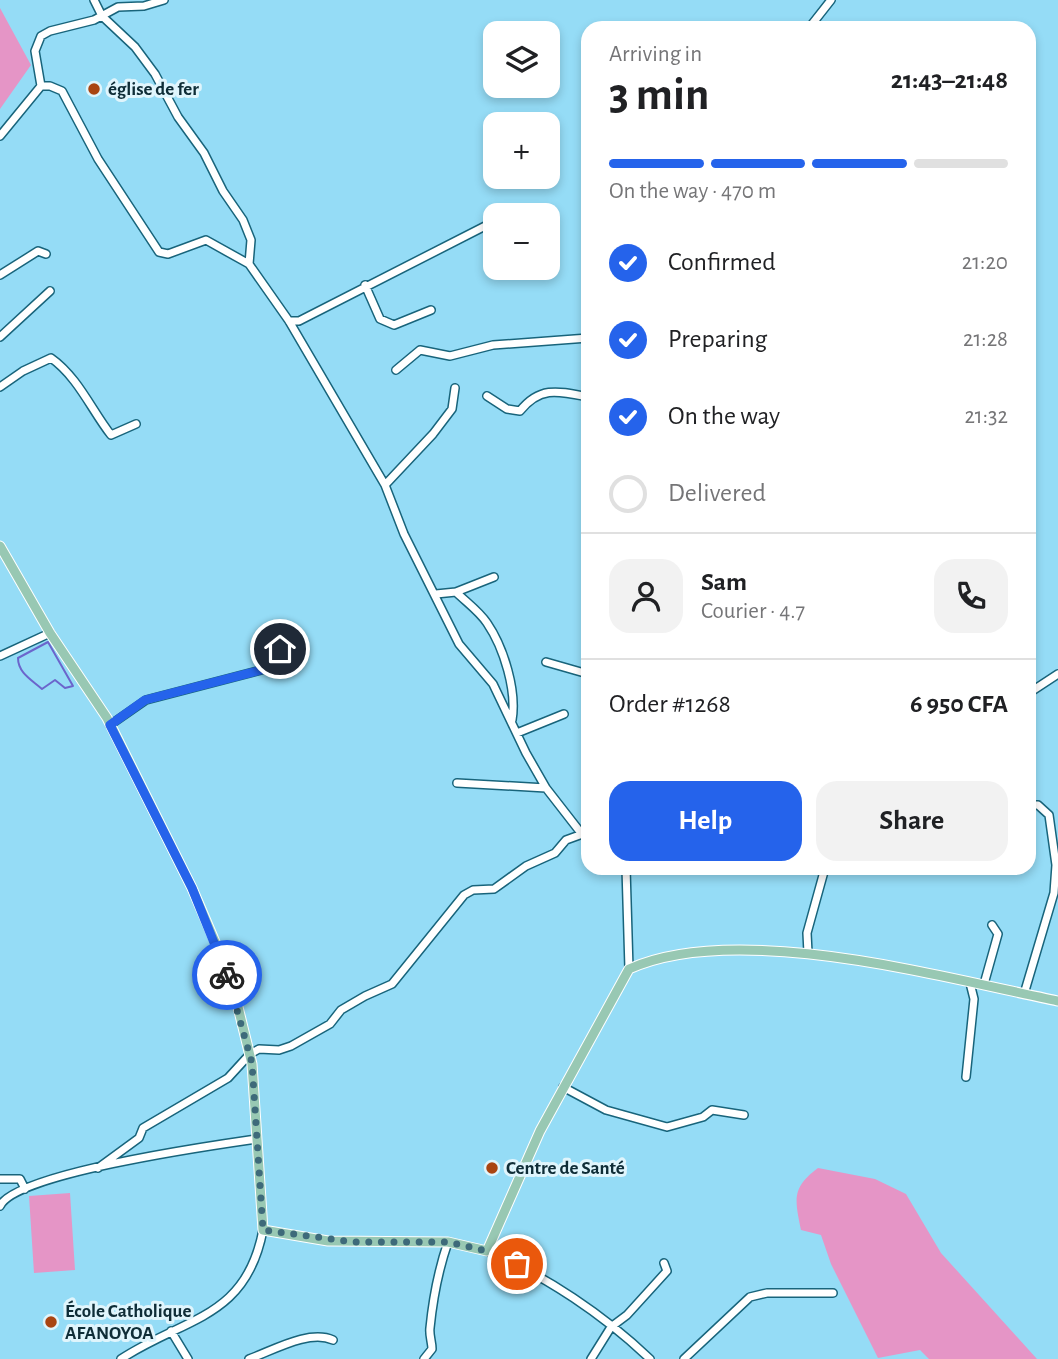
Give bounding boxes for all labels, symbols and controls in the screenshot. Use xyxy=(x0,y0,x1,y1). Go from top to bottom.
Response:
map controls xyxy=(483,21,560,280)
button: layers xyxy=(483,21,560,98)
text: Arriving in xyxy=(609,43,702,66)
text: 21:43–21:48 xyxy=(891,67,1008,93)
text: 3 min xyxy=(609,72,709,118)
place label: église de fer xyxy=(108,80,199,99)
marker: église de fer xyxy=(86,81,102,97)
button: + xyxy=(483,112,560,189)
text: On the way · 470 m xyxy=(609,180,776,203)
button: − xyxy=(483,203,560,280)
icon: check xyxy=(609,244,647,282)
text: Confirmed xyxy=(668,249,776,275)
text: 21:20 xyxy=(962,251,1008,274)
icon: check xyxy=(609,321,647,359)
text: Preparing xyxy=(668,326,767,352)
text: 21:28 xyxy=(963,328,1008,351)
icon: check xyxy=(609,398,647,436)
text: On the way xyxy=(668,403,780,429)
text: 21:32 xyxy=(964,405,1008,428)
text: Delivered xyxy=(668,480,766,506)
button: person xyxy=(609,559,683,633)
button: phone xyxy=(934,559,1008,633)
text: Sam xyxy=(701,569,747,595)
text: Courier · 4.7 xyxy=(701,600,805,623)
pin xyxy=(250,619,310,679)
icon: home xyxy=(261,630,299,668)
text: Order #1268 xyxy=(609,691,731,717)
text: 6 950 CFA xyxy=(910,691,1008,717)
button: Help xyxy=(609,781,802,861)
button: Share xyxy=(816,781,1008,861)
courier xyxy=(192,940,262,1010)
icon: bike xyxy=(208,956,246,994)
place label: Centre de Santé xyxy=(506,1159,625,1178)
marker: Centre de Santé xyxy=(484,1160,500,1176)
pin xyxy=(487,1234,547,1294)
icon: bag xyxy=(498,1245,536,1283)
place label: École Catholique AFANOYOA xyxy=(65,1300,191,1343)
marker: École Catholique AFANOYOA xyxy=(43,1314,59,1330)

